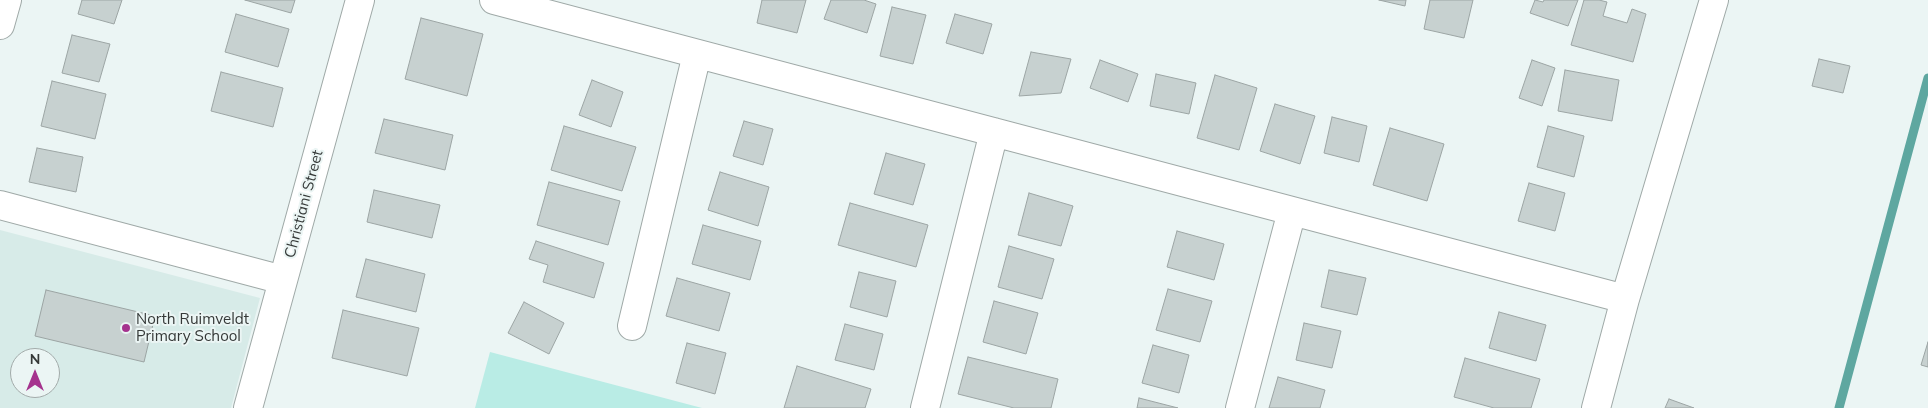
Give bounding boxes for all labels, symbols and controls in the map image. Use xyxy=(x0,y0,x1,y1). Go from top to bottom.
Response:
street label: Christiani Street xyxy=(281,148,327,260)
place label: North Ruimveldt Primary School xyxy=(136,310,249,345)
marker: North Ruimveldt Primary School xyxy=(120,322,132,334)
north arrow xyxy=(10,348,60,398)
text: N xyxy=(30,350,40,368)

